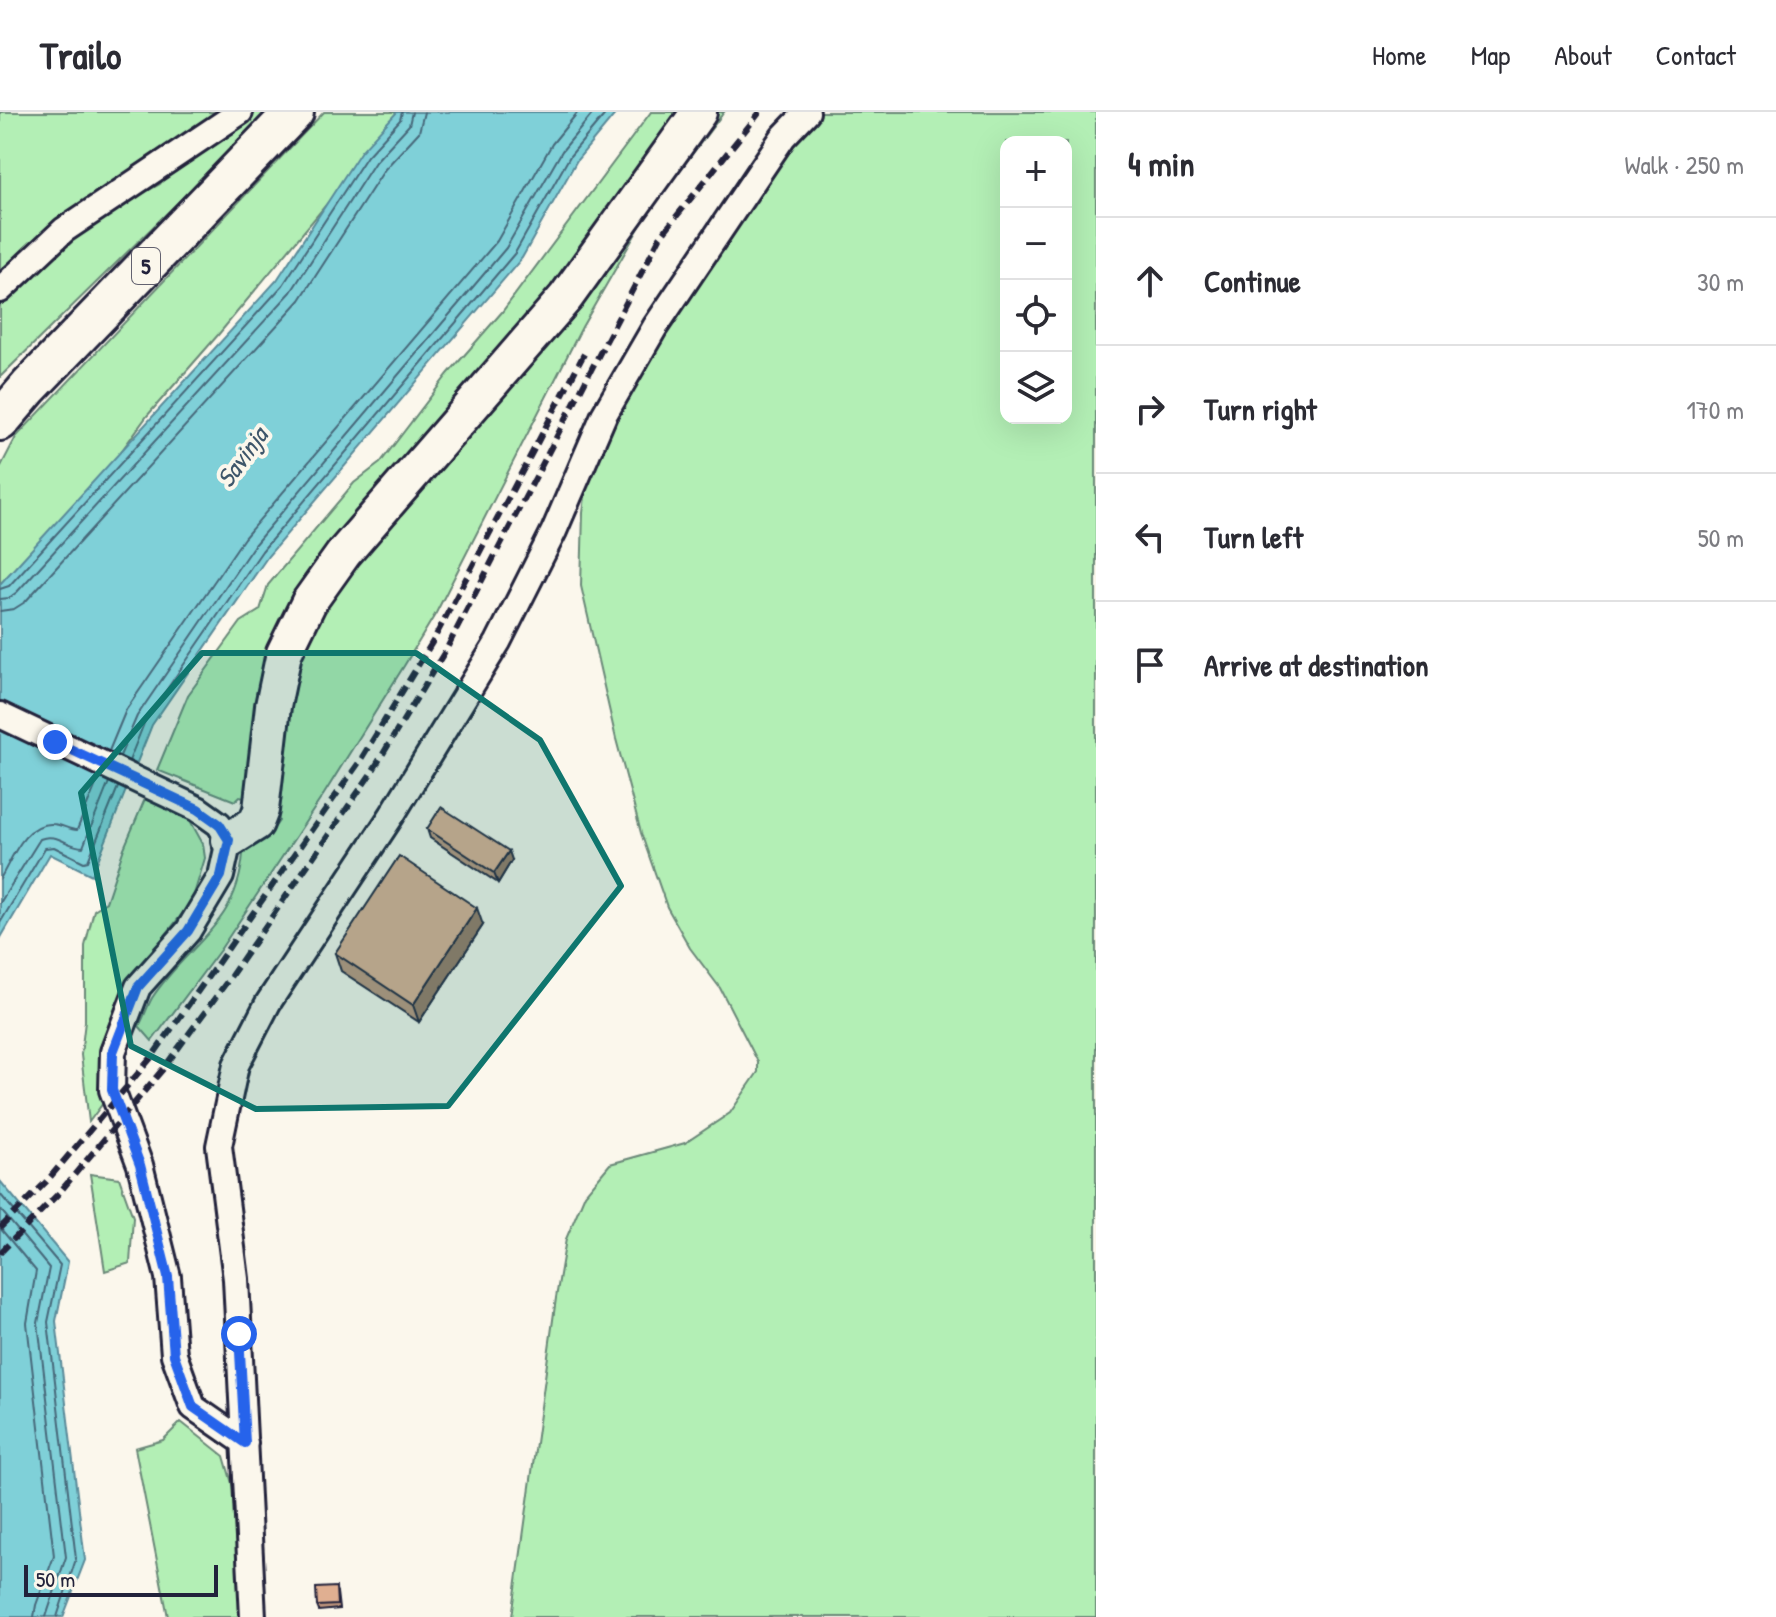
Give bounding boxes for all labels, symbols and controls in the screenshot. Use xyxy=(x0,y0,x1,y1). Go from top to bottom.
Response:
text: Trailo xyxy=(40,29,121,81)
text: Home xyxy=(1372,36,1427,74)
text: Map xyxy=(1471,36,1510,74)
text: About xyxy=(1554,36,1612,74)
text: Contact xyxy=(1656,36,1736,74)
map controls xyxy=(1000,136,1072,424)
button: + xyxy=(1000,136,1072,208)
text: 4 min xyxy=(1128,141,1195,187)
text: Walk · 250 m xyxy=(1624,147,1744,182)
button: − xyxy=(1000,208,1072,280)
road number: 5 xyxy=(132,248,160,284)
icon: ahead xyxy=(1128,259,1172,303)
text: Continue xyxy=(1204,261,1301,301)
text: 30 m xyxy=(1697,264,1744,299)
button: locate xyxy=(1000,280,1072,352)
button: layers xyxy=(1000,352,1072,424)
icon: right xyxy=(1128,387,1172,431)
text: Turn right xyxy=(1204,389,1317,429)
text: 170 m xyxy=(1686,392,1744,427)
water label: Savinja xyxy=(208,417,277,494)
icon: left xyxy=(1128,515,1172,559)
text: Turn left xyxy=(1204,517,1303,557)
text: 50 m xyxy=(1698,520,1744,555)
icon: arrive xyxy=(1128,643,1172,687)
text: Arrive at destination xyxy=(1204,645,1429,685)
route end xyxy=(37,724,73,760)
route start xyxy=(221,1316,257,1352)
scale bar xyxy=(24,1561,218,1597)
text: 50 m xyxy=(36,1564,75,1594)

